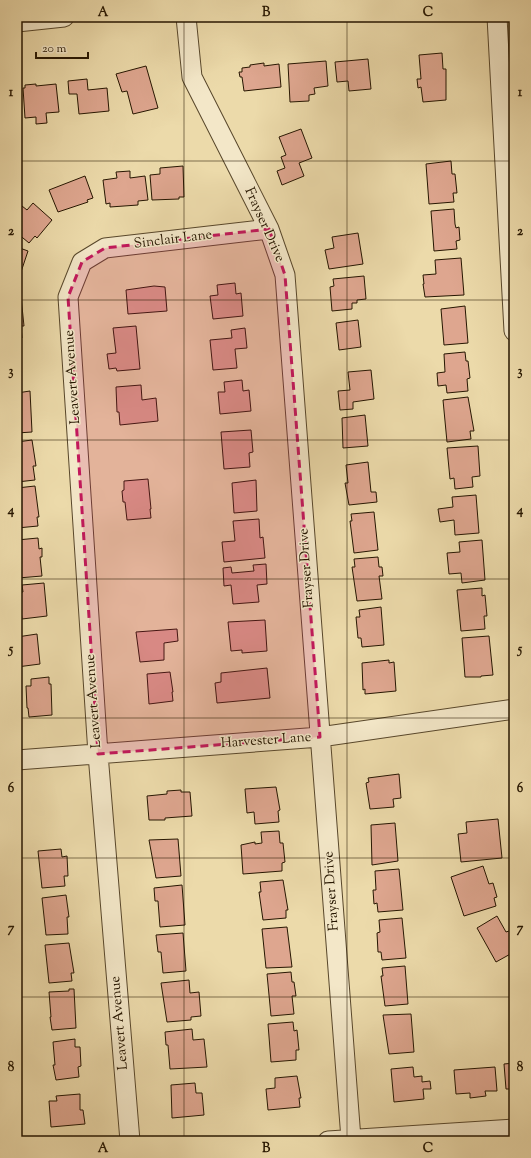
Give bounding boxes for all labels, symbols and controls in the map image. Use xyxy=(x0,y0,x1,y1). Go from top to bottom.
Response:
text: A xyxy=(98,4,109,22)
text: B xyxy=(262,4,271,22)
text: C xyxy=(423,4,433,22)
scale bar xyxy=(36,34,88,60)
text: 20 m xyxy=(42,40,67,58)
text: 1 xyxy=(9,84,14,102)
text: 1 xyxy=(518,84,523,102)
street label: Frayser Drive xyxy=(239,184,289,266)
text: 2 xyxy=(8,223,15,241)
text: 2 xyxy=(517,223,524,241)
street label: Sinclair Lane xyxy=(133,225,213,255)
street label: Leavert Avenue xyxy=(60,329,86,425)
text: 3 xyxy=(8,363,14,381)
text: 3 xyxy=(517,363,523,381)
text: 4 xyxy=(7,502,15,520)
text: 4 xyxy=(516,502,524,520)
street label: Frayser Drive xyxy=(294,527,320,609)
text: 5 xyxy=(8,641,14,659)
text: 5 xyxy=(517,641,523,659)
street label: Leavert Avenue xyxy=(81,653,107,749)
street label: Harvester Lane xyxy=(220,728,312,754)
text: 6 xyxy=(8,780,15,798)
text: 6 xyxy=(517,780,524,798)
street label: Frayser Drive xyxy=(319,850,345,932)
text: 7 xyxy=(8,920,15,938)
text: 7 xyxy=(517,920,524,938)
street label: Leavert Avenue xyxy=(106,975,134,1071)
text: 8 xyxy=(8,1059,15,1077)
text: 8 xyxy=(517,1059,524,1077)
text: A xyxy=(98,1140,109,1158)
text: B xyxy=(262,1140,271,1158)
text: C xyxy=(423,1140,433,1158)

